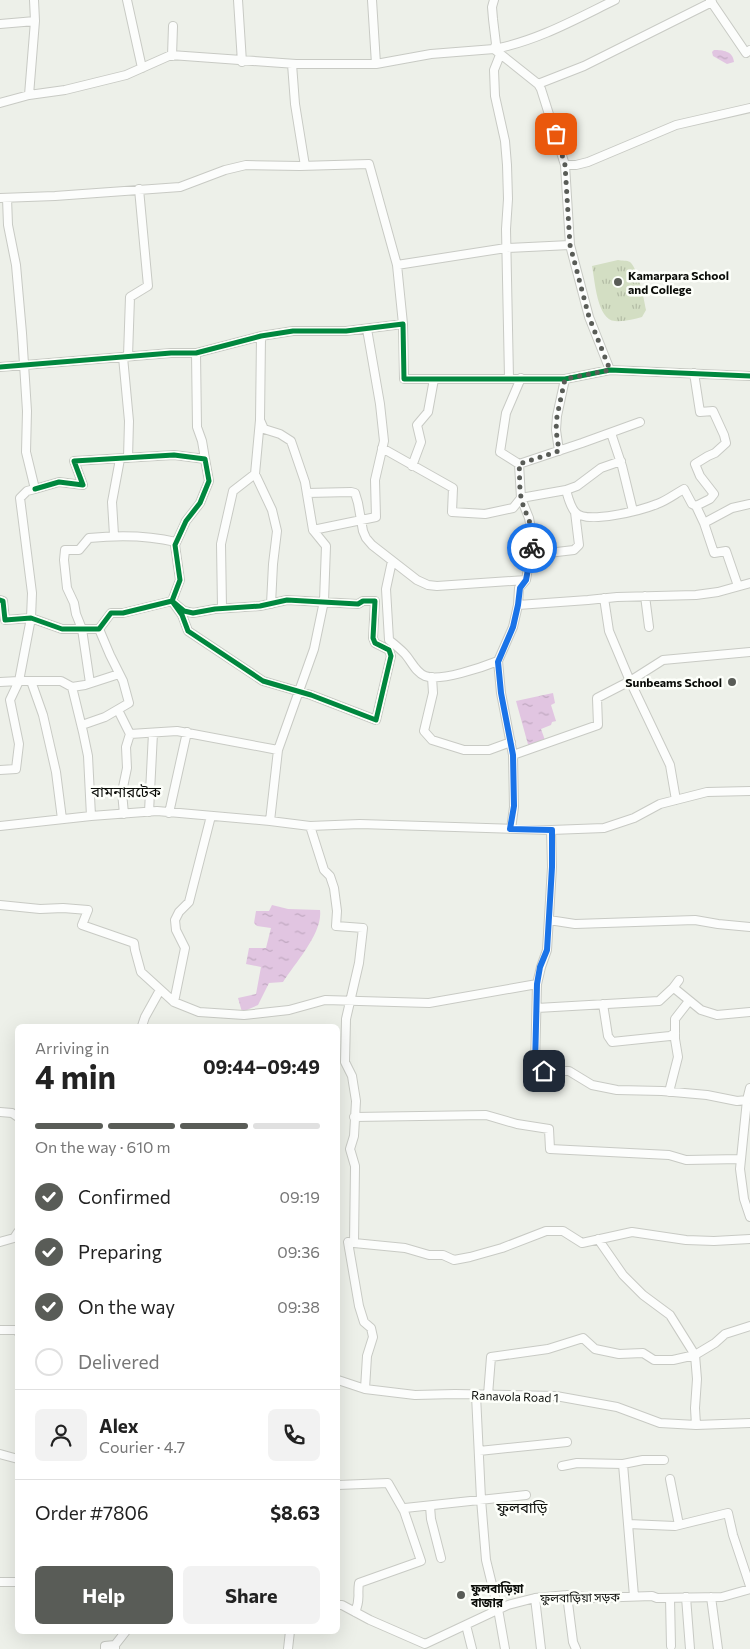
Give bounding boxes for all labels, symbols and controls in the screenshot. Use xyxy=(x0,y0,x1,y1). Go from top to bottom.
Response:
pin xyxy=(535,113,577,155)
icon: bag xyxy=(542,120,570,148)
place label: Kamarpara School and College xyxy=(628,268,729,296)
marker: Kamarpara School and College xyxy=(612,276,624,288)
courier xyxy=(507,523,557,573)
icon: bike xyxy=(518,534,546,562)
place label: Sunbeams School xyxy=(625,675,722,689)
marker: Sunbeams School xyxy=(726,676,738,688)
district label: বামনারটেক xyxy=(90,782,162,800)
text: Arriving in xyxy=(35,1038,109,1057)
pin xyxy=(523,1050,565,1092)
text: 09:44–09:49 xyxy=(203,1055,320,1078)
text: 4 min xyxy=(35,1056,116,1096)
icon: home xyxy=(530,1057,558,1085)
text: On the way · 610 m xyxy=(35,1137,171,1156)
icon: check xyxy=(35,1183,63,1211)
text: Confirmed xyxy=(78,1185,171,1208)
text: 09:19 xyxy=(280,1187,320,1206)
icon: check xyxy=(35,1238,63,1266)
text: Preparing xyxy=(78,1240,162,1263)
text: 09:36 xyxy=(277,1242,320,1261)
icon: check xyxy=(35,1293,63,1321)
text: On the way xyxy=(78,1295,175,1318)
text: 09:38 xyxy=(277,1297,320,1316)
text: Delivered xyxy=(78,1350,159,1373)
street label: Ranavola Road 1 xyxy=(471,1387,559,1405)
button: person xyxy=(35,1409,87,1461)
button: phone xyxy=(268,1409,320,1461)
text: Alex xyxy=(99,1414,139,1437)
text: Courier · 4.7 xyxy=(99,1437,185,1456)
district label: ফুলবাড়ি xyxy=(495,1498,548,1517)
text: Order #7806 xyxy=(35,1501,148,1524)
text: $8.63 xyxy=(270,1501,320,1524)
button: Help xyxy=(35,1566,173,1624)
button: Share xyxy=(183,1566,320,1624)
place label: ফুলবাড়িয়া বাজার xyxy=(470,1581,524,1609)
marker: ফুলবাড়িয়া বাজার xyxy=(455,1589,467,1601)
street label: ফুলবাড়িয়া সড়ক xyxy=(539,1589,620,1607)

